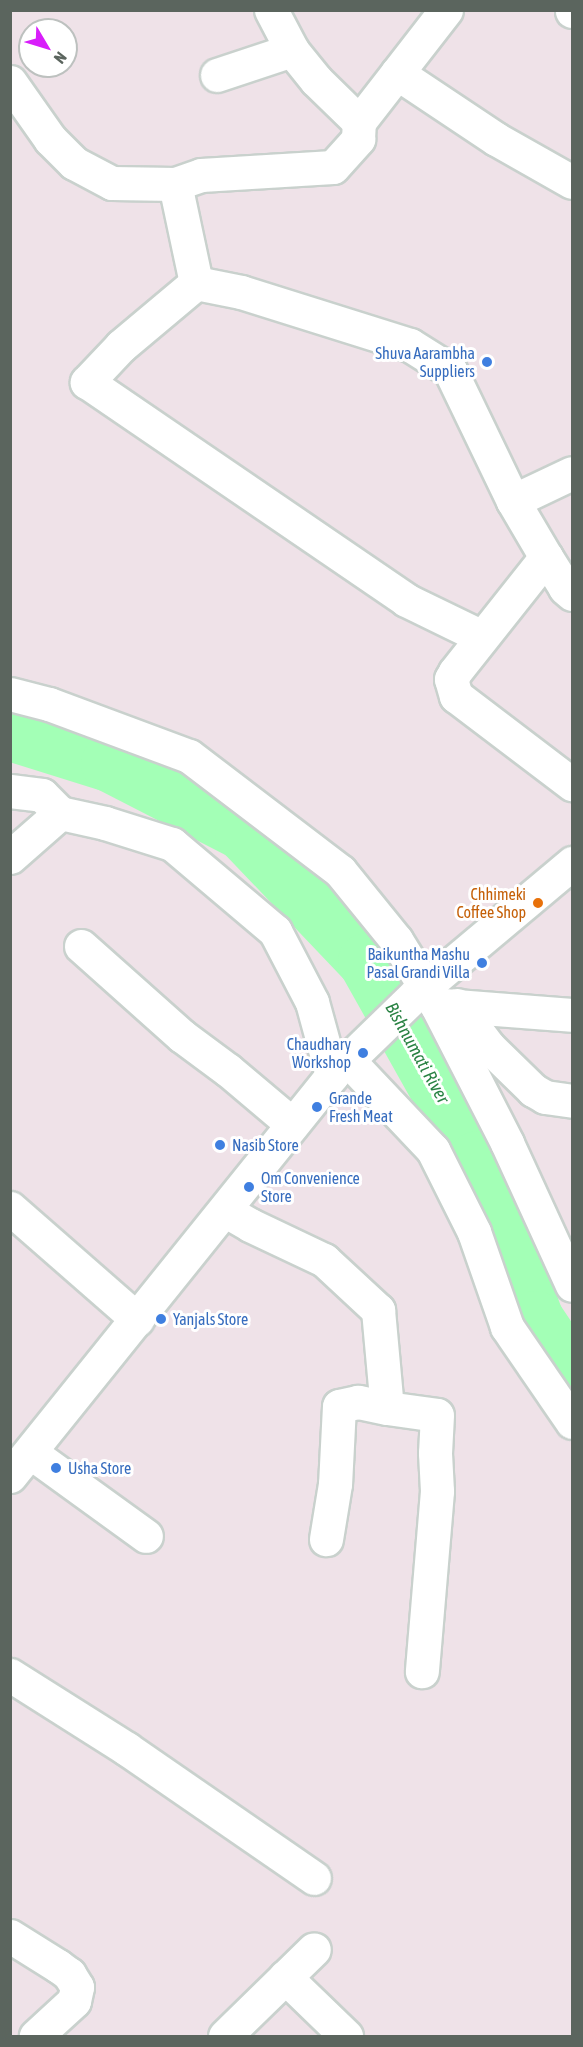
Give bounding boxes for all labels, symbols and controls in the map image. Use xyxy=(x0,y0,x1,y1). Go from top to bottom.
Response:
north arrow xyxy=(18,18,78,78)
text: N xyxy=(51,49,71,67)
place label: Shuva Aarambha Suppliers xyxy=(375,343,475,381)
marker: Shuva Aarambha Suppliers xyxy=(480,355,494,369)
place label: Chhimeki Coffee Shop xyxy=(456,884,526,922)
marker: Chhimeki Coffee Shop xyxy=(531,896,545,910)
place label: Baikuntha Mashu Pasal Grandi Villa xyxy=(367,944,470,982)
marker: Baikuntha Mashu Pasal Grandi Villa xyxy=(475,956,489,970)
water label: Bishnumati River xyxy=(380,999,454,1107)
place label: Chaudhary Workshop xyxy=(287,1034,351,1072)
marker: Chaudhary Workshop xyxy=(356,1046,370,1060)
place label: Grande Fresh Meat xyxy=(329,1088,393,1126)
marker: Grande Fresh Meat xyxy=(310,1100,324,1114)
place label: Nasib Store xyxy=(232,1135,299,1155)
marker: Nasib Store xyxy=(213,1138,227,1152)
place label: Om Convenience Store xyxy=(261,1168,360,1206)
marker: Om Convenience Store xyxy=(242,1180,256,1194)
place label: Yanjals Store xyxy=(173,1309,248,1329)
marker: Yanjals Store xyxy=(154,1312,168,1326)
place label: Usha Store xyxy=(68,1458,131,1478)
marker: Usha Store xyxy=(49,1461,63,1475)

